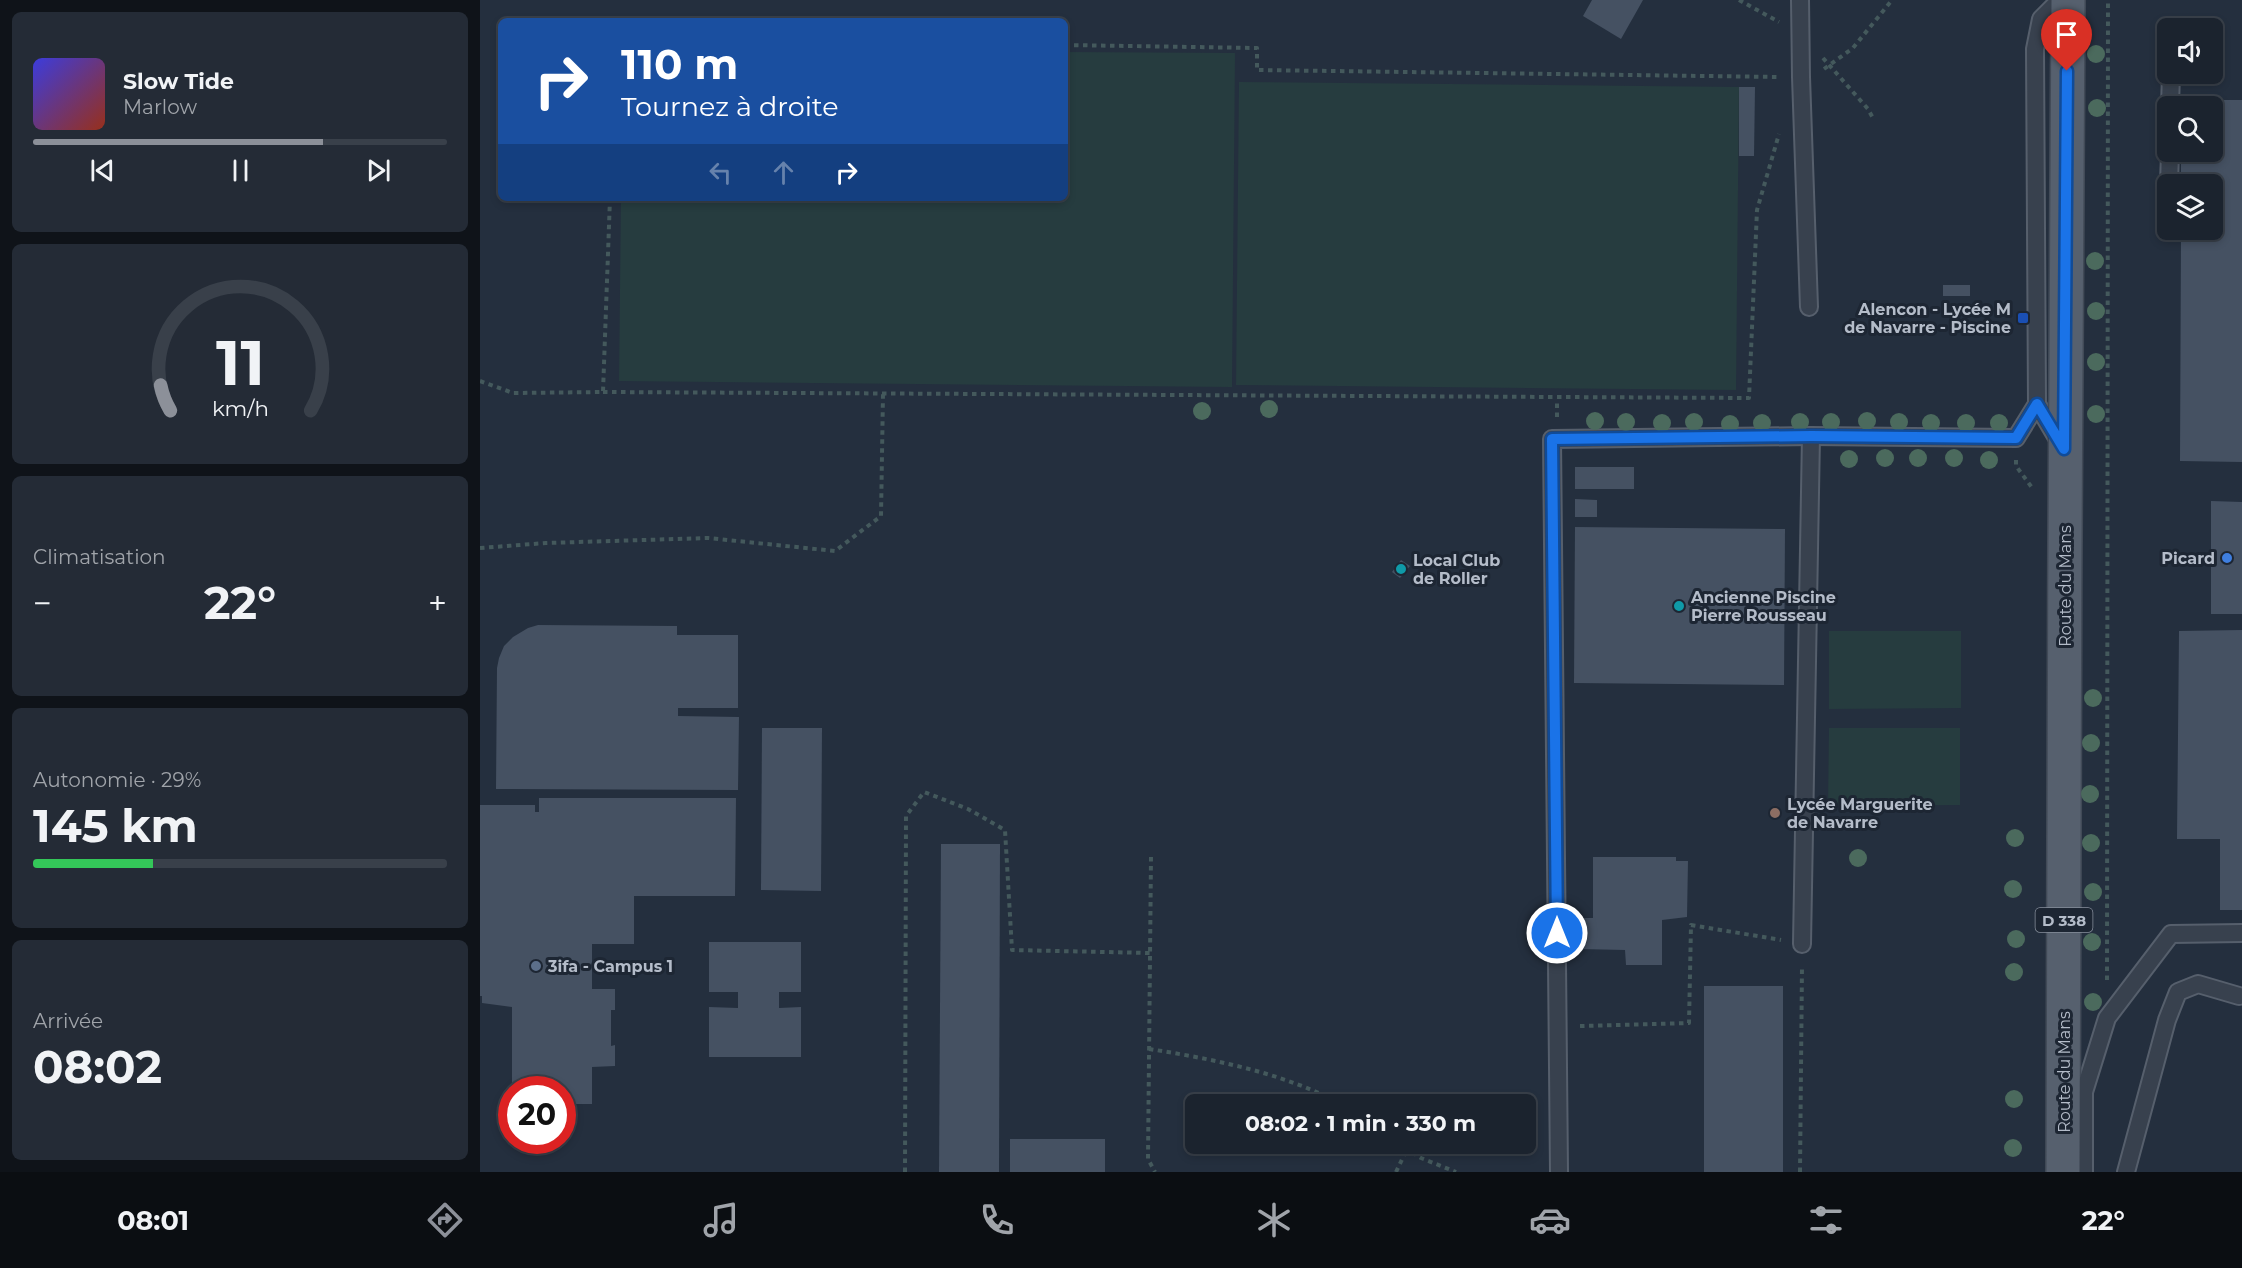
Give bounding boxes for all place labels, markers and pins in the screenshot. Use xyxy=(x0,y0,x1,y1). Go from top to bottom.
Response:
pin xyxy=(2041,9,2092,71)
place label: Alencon - Lycée M de Navarre - Piscine xyxy=(1844,300,2011,337)
marker: Alencon - Lycée M de Navarre - Piscine xyxy=(2016,311,2030,325)
place label: Picard xyxy=(2161,549,2215,568)
place label: Local Club de Roller xyxy=(1413,551,1500,588)
marker: Picard xyxy=(2220,551,2234,565)
marker: Local Club de Roller xyxy=(1394,562,1408,576)
place label: Ancienne Piscine Pierre Rousseau xyxy=(1690,588,1836,625)
marker: Ancienne Piscine Pierre Rousseau xyxy=(1672,599,1686,613)
place label: Lycée Marguerite de Navarre xyxy=(1787,795,1933,832)
marker: Lycée Marguerite de Navarre xyxy=(1768,806,1782,820)
place label: 3ifa - Campus 1 xyxy=(547,957,673,976)
marker: 3ifa - Campus 1 xyxy=(529,959,543,973)

